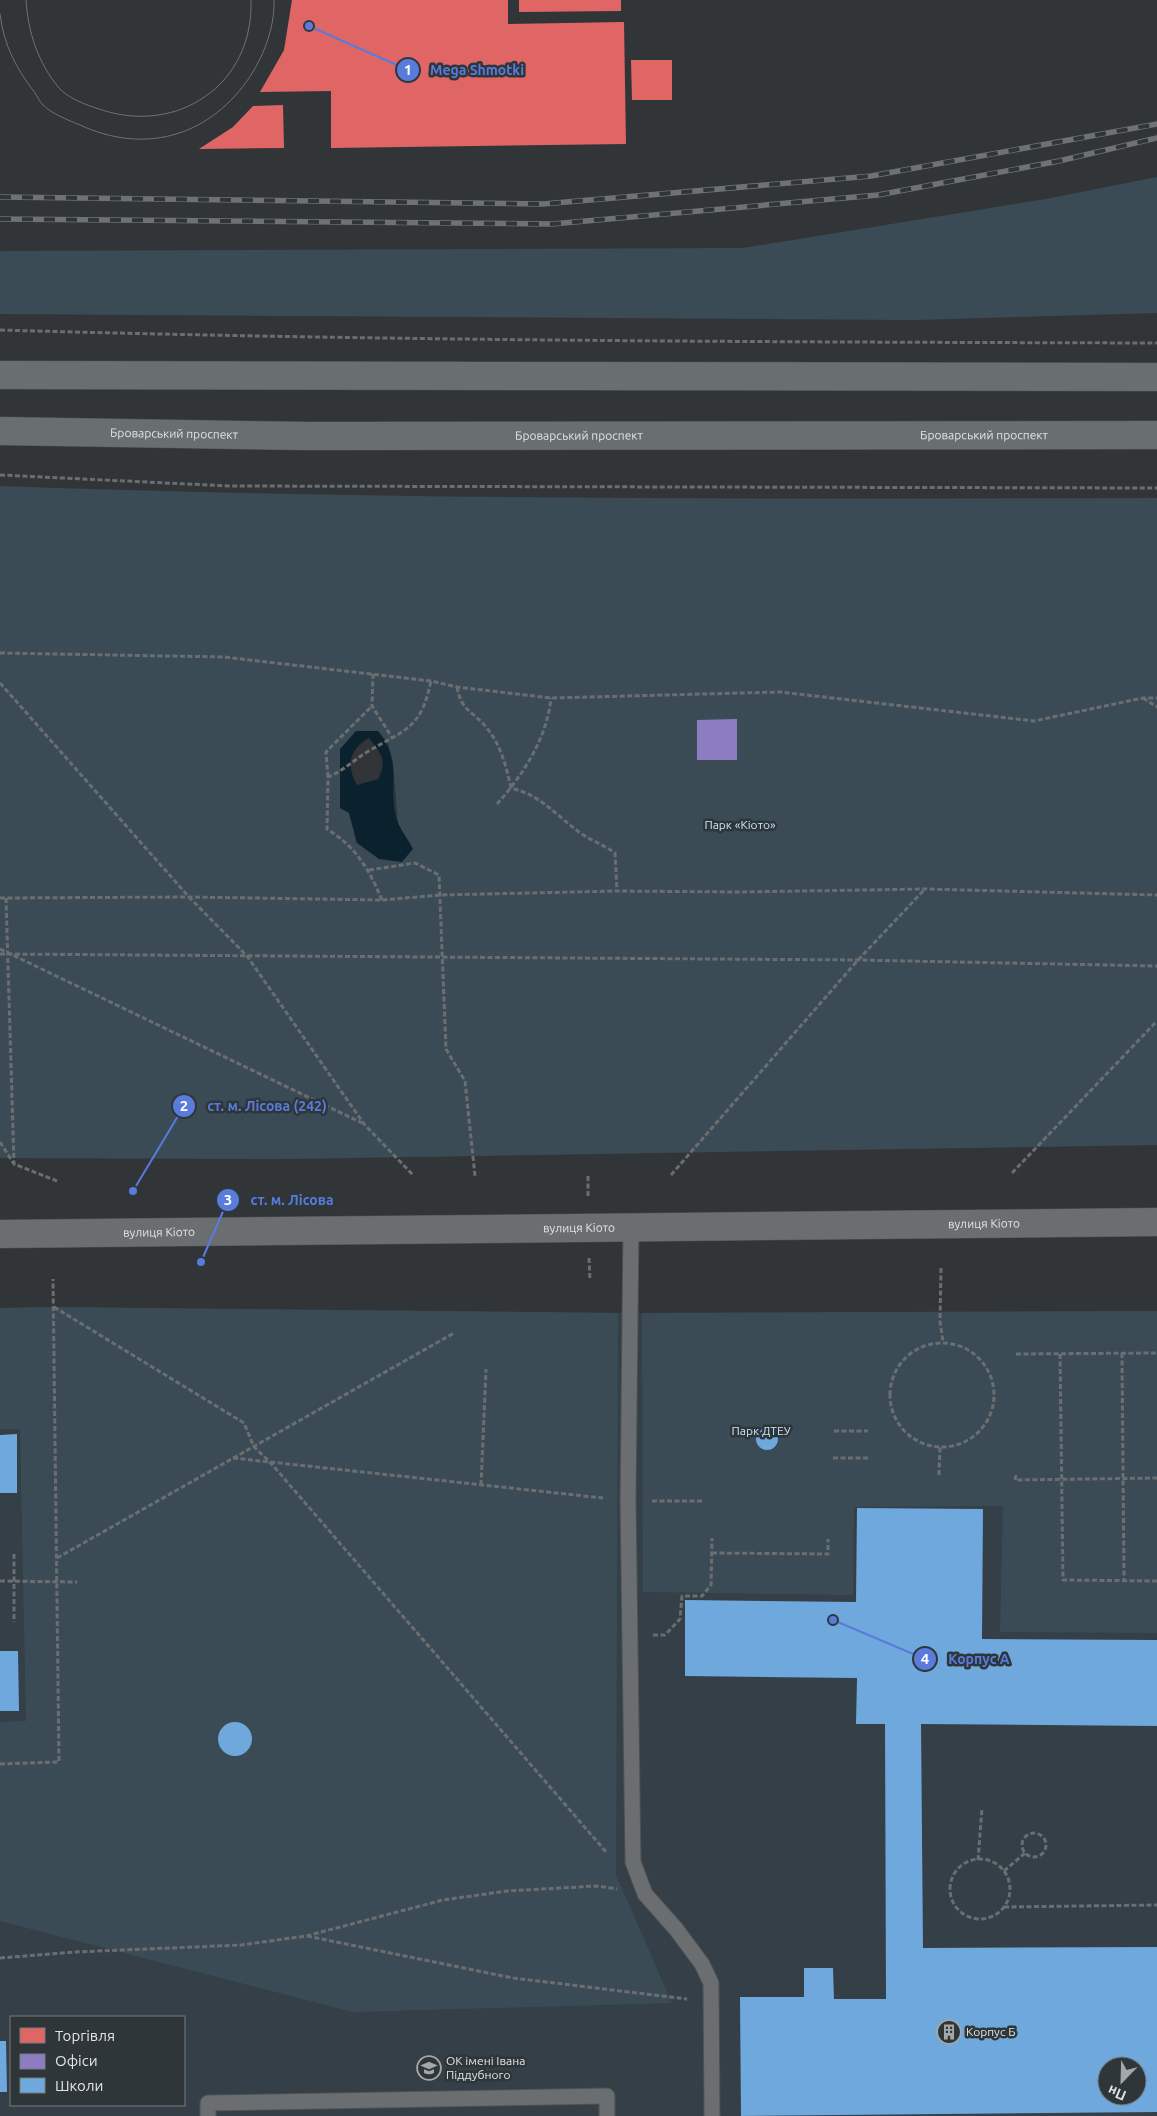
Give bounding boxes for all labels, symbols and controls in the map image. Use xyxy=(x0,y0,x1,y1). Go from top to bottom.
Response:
callout: Mega Shmotki xyxy=(395,55,534,84)
text: 1 xyxy=(404,61,412,78)
text: Mega Shmotki xyxy=(430,62,524,78)
street label: Броварський проспект xyxy=(110,426,239,441)
street label: Броварський проспект xyxy=(920,428,1049,441)
street label: Броварський проспект xyxy=(515,429,644,442)
park label: Парк «Кіото» xyxy=(704,818,776,831)
callout: ст. м. Лісова (242) xyxy=(172,1091,336,1120)
text: 2 xyxy=(180,1097,188,1114)
text: ст. м. Лісова (242) xyxy=(207,1098,327,1114)
callout: ст. м. Лісова xyxy=(215,1185,343,1214)
text: 3 xyxy=(224,1191,232,1208)
text: ст. м. Лісова xyxy=(251,1192,333,1208)
street label: вулиця Кіото xyxy=(948,1216,1020,1230)
street label: вулиця Кіото xyxy=(543,1221,615,1234)
street label: вулиця Кіото xyxy=(123,1225,195,1239)
park label: Парк ДТЕУ xyxy=(731,1424,791,1437)
callout: Корпус А xyxy=(913,1644,1019,1673)
text: 4 xyxy=(921,1650,929,1667)
text: Корпус А xyxy=(948,1651,1010,1667)
legend xyxy=(10,2016,185,2106)
building icon: Корпус Б xyxy=(936,2019,962,2045)
place label: Корпус Б xyxy=(966,2025,1016,2038)
text: Торгівля xyxy=(55,2027,115,2044)
text: Офіси xyxy=(55,2052,98,2069)
place label: ОК імені Івана Піддубного xyxy=(446,2054,525,2081)
school or university icon: ОК імені Івана Піддубного xyxy=(416,2055,442,2081)
north arrow xyxy=(1097,2056,1147,2106)
text: Школи xyxy=(55,2077,103,2094)
text: Пн xyxy=(1105,2082,1128,2104)

